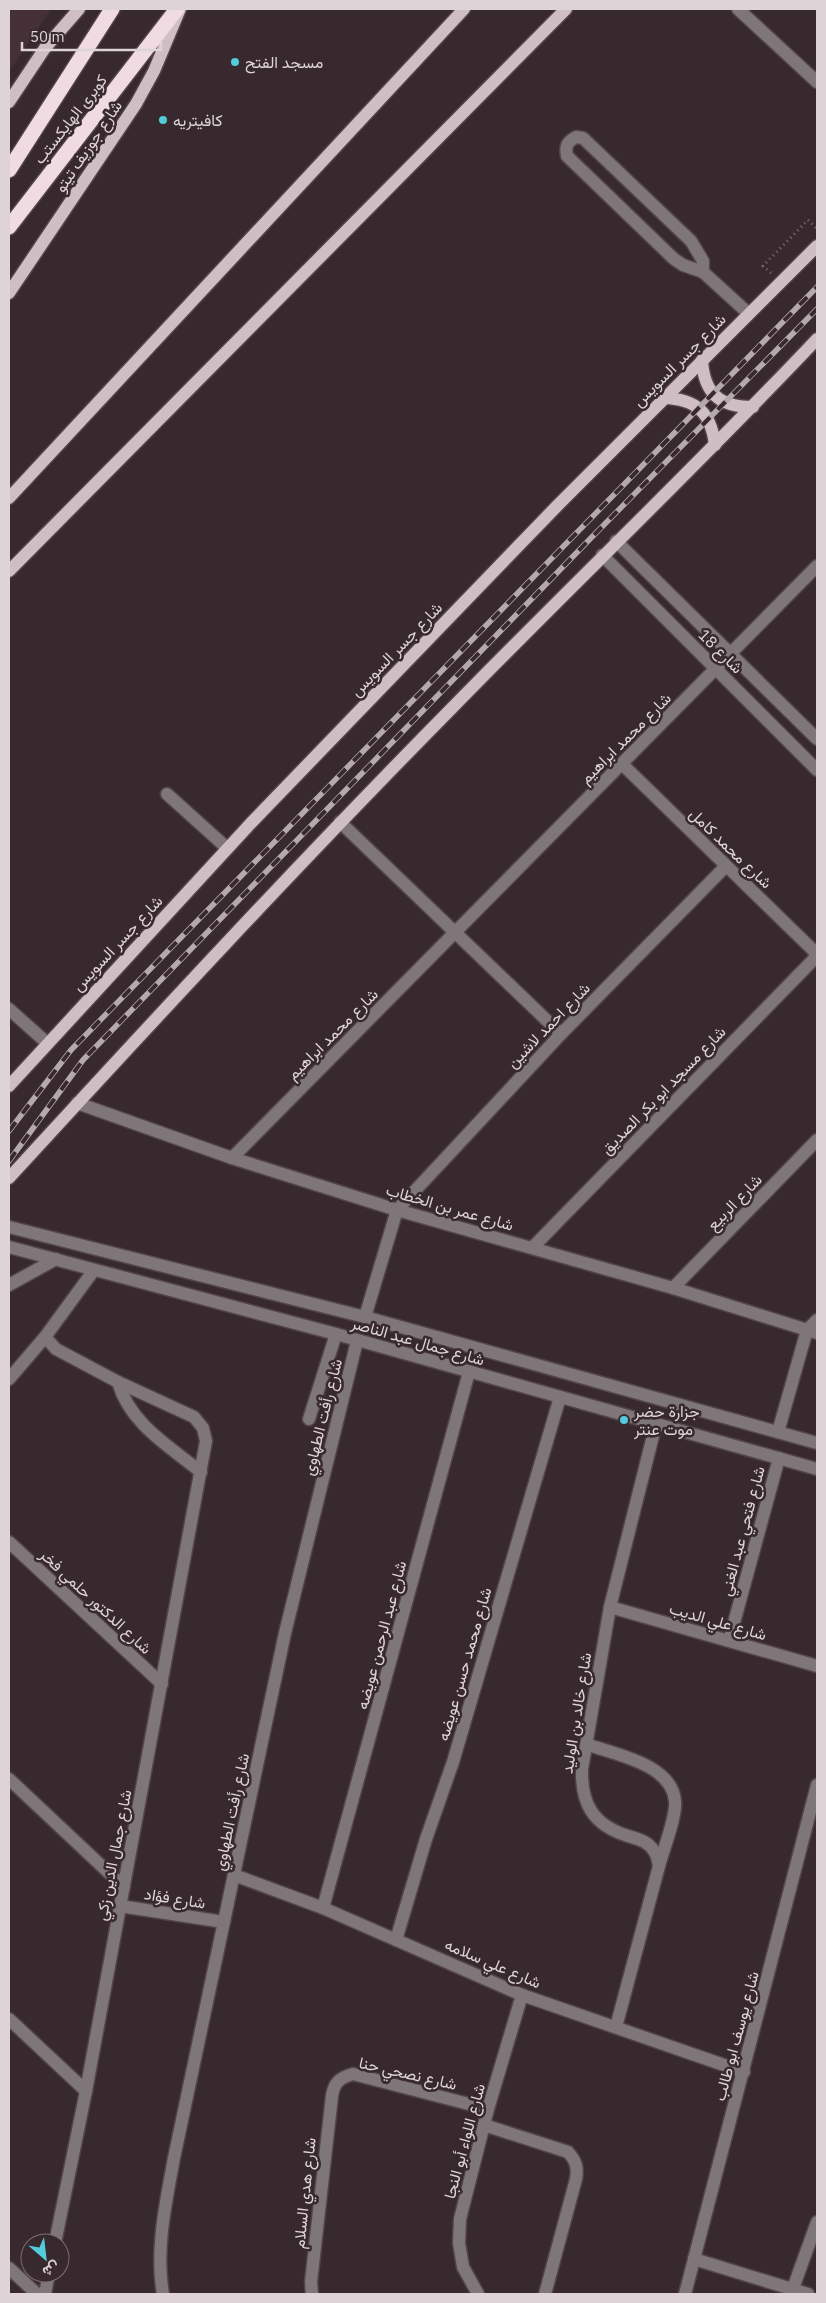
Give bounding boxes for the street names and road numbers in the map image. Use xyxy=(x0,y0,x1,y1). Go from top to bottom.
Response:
street label: كوبرى الهايكستب xyxy=(29,70,112,168)
street label: شارع جوزيف تيتو xyxy=(50,96,128,197)
street label: شارع جسر السويس xyxy=(628,309,731,412)
street label: شارع جسر السويس xyxy=(346,598,448,702)
street label: شارع 18 xyxy=(693,624,748,679)
street label: شارع محمد ابراهيم xyxy=(575,688,676,789)
street label: شارع محمد كامل xyxy=(684,804,777,894)
street label: شارع جسر السويس xyxy=(67,891,168,996)
street label: شارع احمد لاشين xyxy=(502,978,595,1073)
street label: شارع محمد ابراهيم xyxy=(282,984,383,1085)
street label: شارع مسجد ابو بكر الصديق xyxy=(596,1021,731,1160)
street label: شارع الربيع xyxy=(702,1169,767,1236)
street label: شارع عمر بن الخطاب xyxy=(383,1179,516,1237)
street label: شارع جمال عبد الناصر xyxy=(348,1312,487,1372)
street label: شارع رأفت الطهاوي xyxy=(298,1357,350,1478)
street label: شارع فتحي عبد الغني xyxy=(715,1464,773,1599)
street label: شارع الدكتور حلمي فخر xyxy=(32,1543,156,1661)
street label: شارع عبد الرحمن عويضه xyxy=(352,1558,412,1712)
street label: شارع محمد حسن عويضه xyxy=(432,1585,497,1744)
street label: شارع علي الديب xyxy=(666,1598,769,1648)
street label: شارع خالد بن الوليد xyxy=(557,1651,597,1775)
street label: شارع رأفت الطهاوي xyxy=(209,1751,257,1873)
street label: شارع جمال الدين زكي xyxy=(90,1788,139,1923)
street label: شارع فؤاد xyxy=(143,1883,207,1915)
street label: شارع علي سلامه xyxy=(440,1934,544,1996)
street label: شارع يوسف ابو طالب xyxy=(709,1969,765,2104)
street label: شارع نصحي حنا xyxy=(356,2052,459,2098)
street label: شارع اللواء أبو النجا xyxy=(439,2081,491,2201)
street label: شارع هدي السلام xyxy=(288,2136,324,2250)

